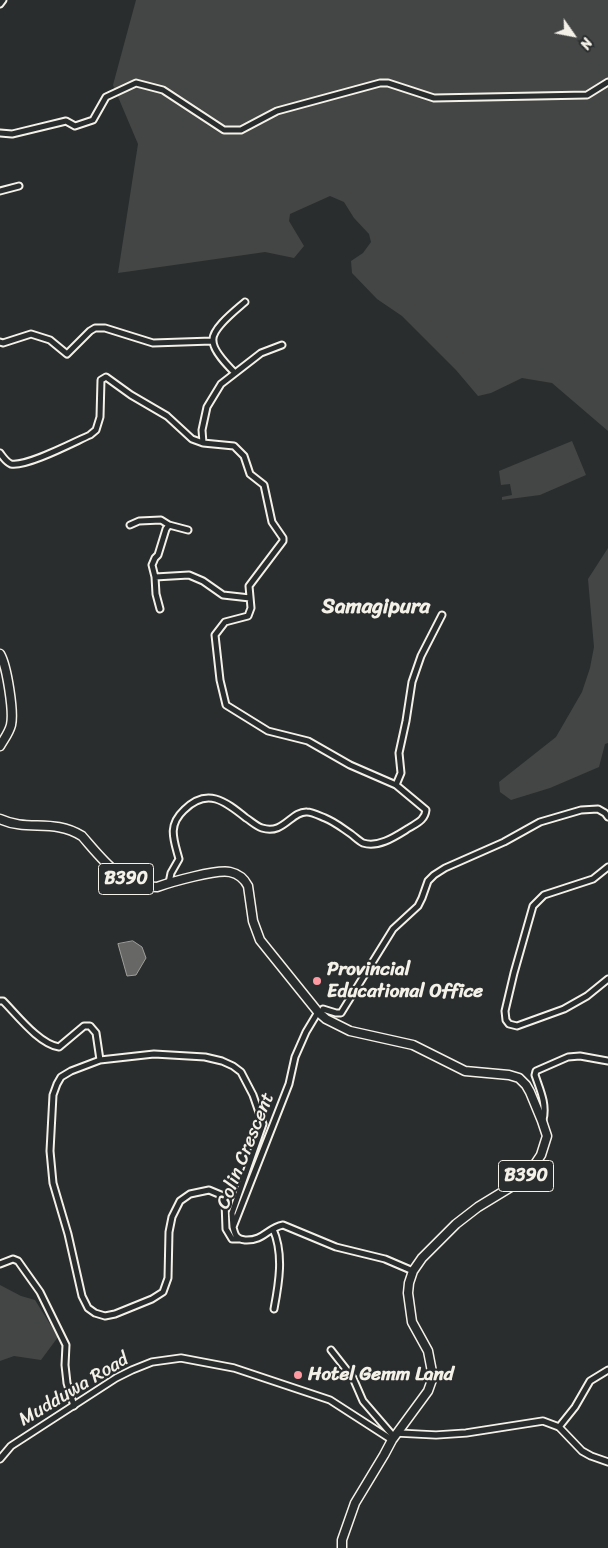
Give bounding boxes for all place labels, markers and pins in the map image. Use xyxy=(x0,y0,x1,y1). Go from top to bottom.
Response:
place label: Provincial Educational Office xyxy=(327,959,483,1003)
marker: Provincial Educational Office xyxy=(311,975,323,987)
place label: Hotel Gemm Land xyxy=(308,1364,454,1386)
marker: Hotel Gemm Land xyxy=(292,1369,304,1381)

